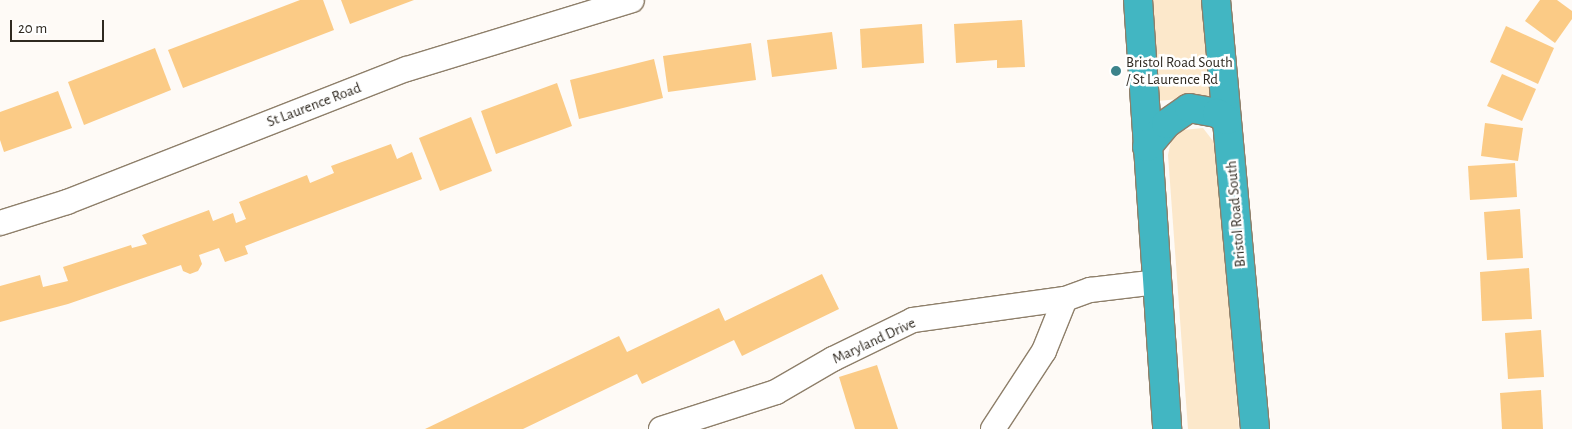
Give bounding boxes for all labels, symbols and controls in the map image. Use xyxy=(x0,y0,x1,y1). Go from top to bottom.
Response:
scale bar xyxy=(12,10,106,42)
text: 20 m xyxy=(18,21,47,36)
place label: Bristol Road South / St Laurence Rd xyxy=(1126,53,1233,88)
marker: Bristol Road South / St Laurence Rd xyxy=(1110,65,1122,77)
street label: St Laurence Road xyxy=(264,79,364,131)
street label: Bristol Road South xyxy=(1222,160,1250,268)
street label: Maryland Drive xyxy=(830,314,918,368)

